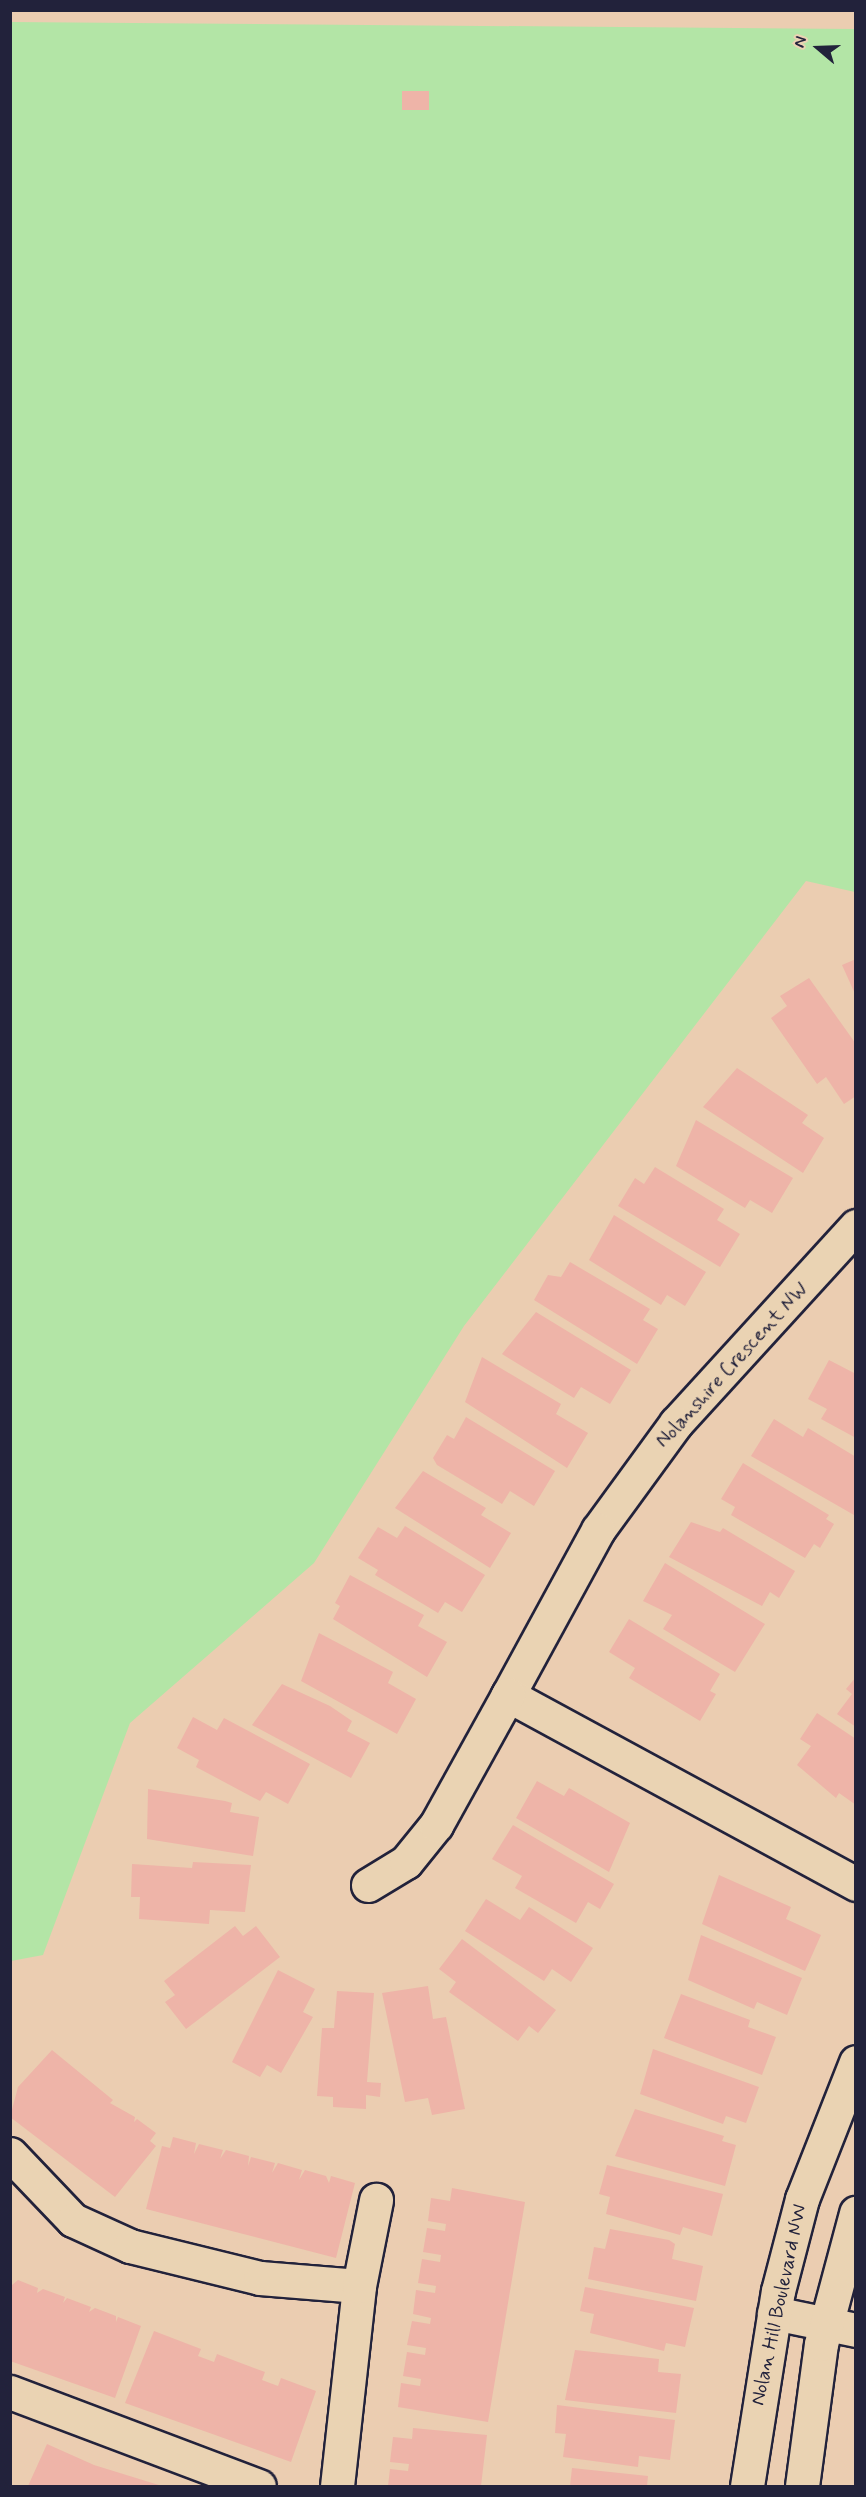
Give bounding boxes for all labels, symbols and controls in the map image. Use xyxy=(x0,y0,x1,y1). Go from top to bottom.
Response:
north arrow xyxy=(788,18,848,78)
text: N xyxy=(789,34,812,50)
street label: Nolanshire Crescent NW xyxy=(654,1280,810,1450)
street label: Nolan Hill Boulevard NW xyxy=(746,2203,812,2407)

